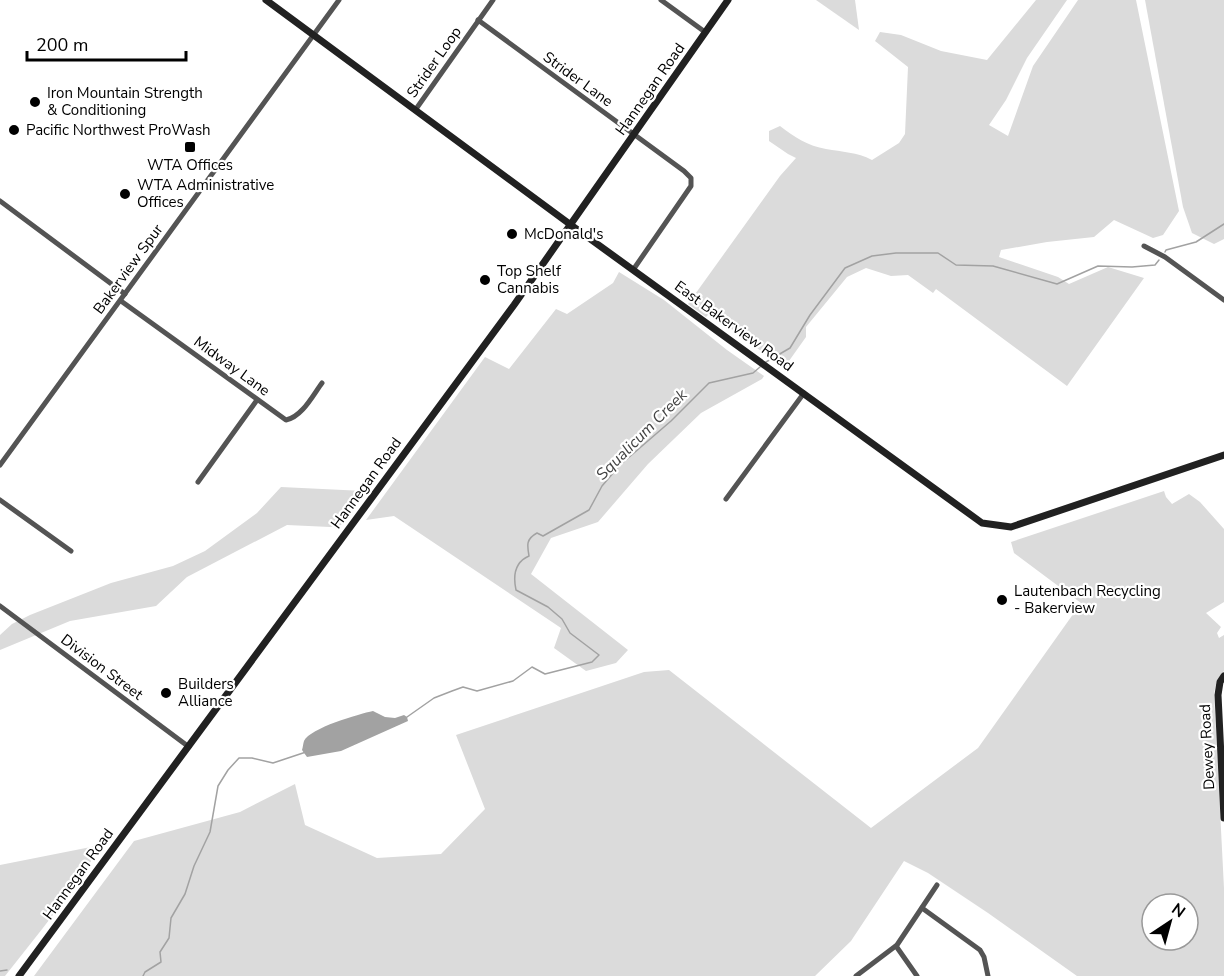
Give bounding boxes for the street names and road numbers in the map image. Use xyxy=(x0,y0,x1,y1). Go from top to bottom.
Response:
street label: Strider Loop xyxy=(402,22,466,102)
street label: Hannegan Road xyxy=(611,39,689,139)
street label: Strider Lane xyxy=(539,47,617,111)
street label: Bakerview Spur xyxy=(89,220,168,318)
street label: East Bakerview Road xyxy=(670,276,798,376)
street label: Midway Lane xyxy=(190,332,274,400)
street label: Hannegan Road xyxy=(326,433,406,533)
street label: Division Street xyxy=(57,629,148,705)
street label: Dewey Road xyxy=(1195,704,1219,790)
street label: Hannegan Road xyxy=(38,824,118,924)

